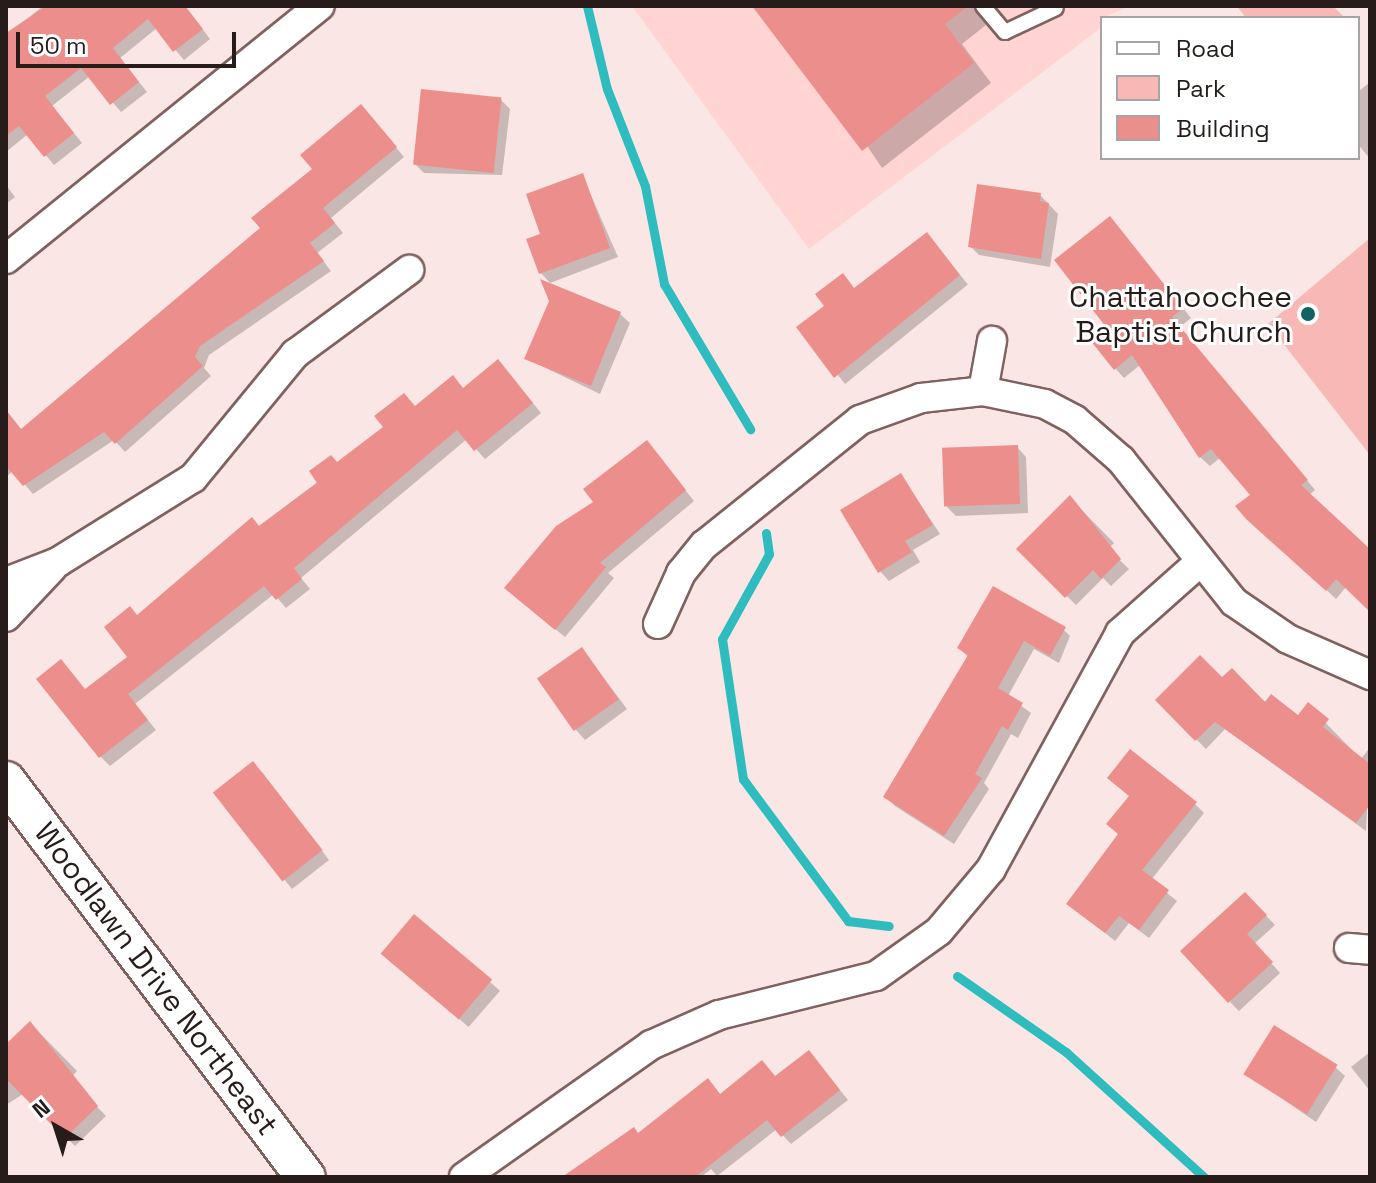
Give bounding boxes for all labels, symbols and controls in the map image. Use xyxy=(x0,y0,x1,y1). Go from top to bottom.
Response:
scale bar xyxy=(20,16,240,66)
legend xyxy=(1100,16,1360,160)
text: 50 m xyxy=(30,30,87,61)
text: Road xyxy=(1176,33,1235,64)
text: Park xyxy=(1176,73,1226,104)
text: Building xyxy=(1176,113,1270,144)
place label: Chattahoochee Baptist Church xyxy=(1069,279,1292,350)
marker: Chattahoochee Baptist Church xyxy=(1299,305,1317,323)
street label: Woodlawn Drive Northeast xyxy=(27,815,285,1143)
north arrow xyxy=(16,1087,96,1167)

